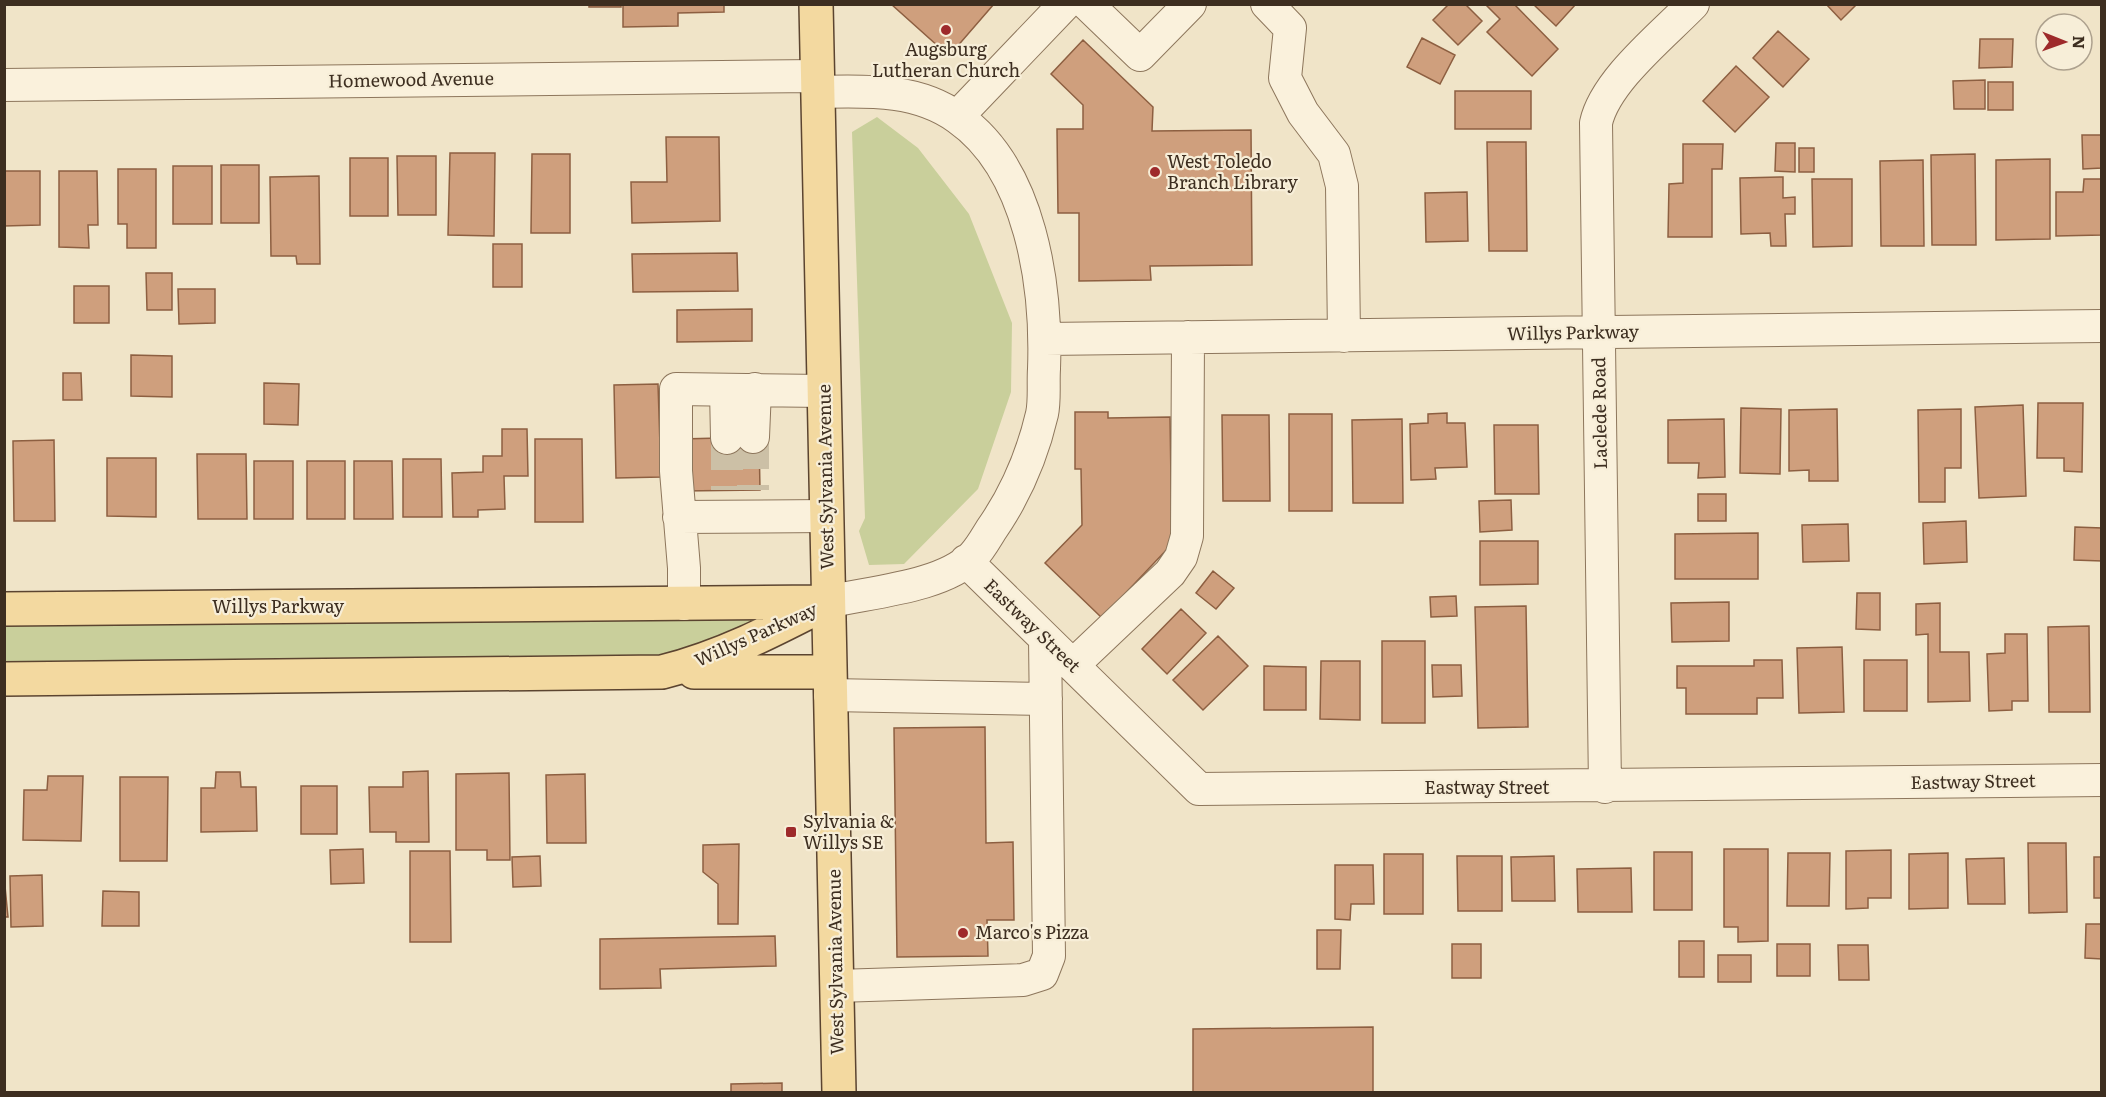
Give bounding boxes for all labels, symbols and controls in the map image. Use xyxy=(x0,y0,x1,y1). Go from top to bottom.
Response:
north arrow xyxy=(2034,12,2094,72)
marker: Augsburg Lutheran Church xyxy=(939,23,953,37)
place label: Augsburg Lutheran Church xyxy=(872,35,1020,83)
text: N xyxy=(2068,35,2092,49)
street label: Homewood Avenue xyxy=(328,64,494,93)
place label: West Toledo Branch Library xyxy=(1167,147,1298,195)
marker: West Toledo Branch Library xyxy=(1148,165,1162,179)
street label: Willys Parkway xyxy=(1507,317,1640,346)
street label: Laclede Road xyxy=(1584,357,1613,470)
street label: West Sylvania Avenue xyxy=(809,384,840,570)
street label: Eastway Street xyxy=(979,572,1088,679)
street label: Willys Parkway xyxy=(212,592,345,619)
street label: Willys Parkway xyxy=(690,594,822,673)
street label: Eastway Street xyxy=(1910,766,2037,795)
street label: Eastway Street xyxy=(1424,773,1550,800)
place label: Sylvania & Willys SE xyxy=(803,807,894,855)
marker: Sylvania & Willys SE xyxy=(784,825,798,839)
street label: West Sylvania Avenue xyxy=(819,869,850,1055)
place label: Marco's Pizza xyxy=(975,918,1089,945)
marker: Marco's Pizza xyxy=(956,926,970,940)

